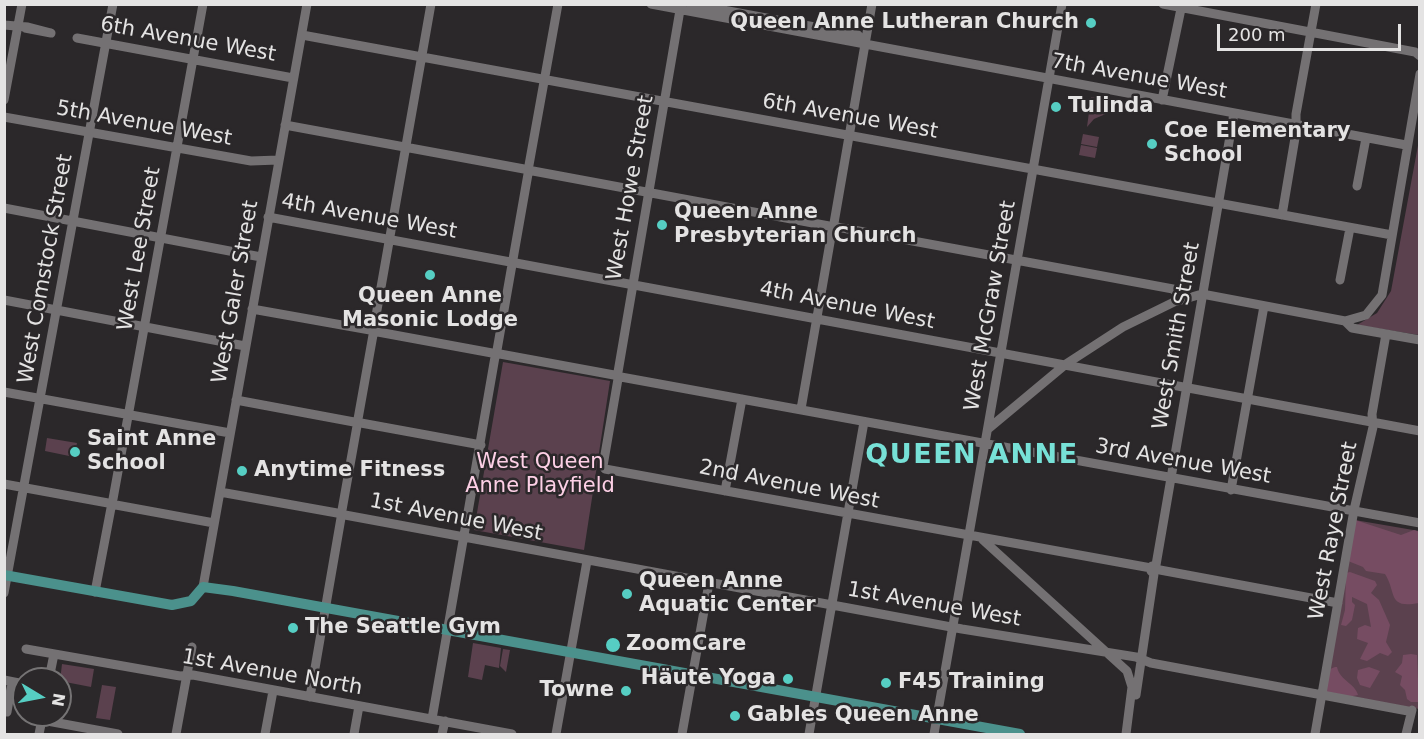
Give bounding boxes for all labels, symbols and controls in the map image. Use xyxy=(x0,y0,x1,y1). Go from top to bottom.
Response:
place label: Queen Anne Lutheran Church xyxy=(730,10,1079,36)
street label: 6th Avenue West xyxy=(98,12,278,68)
scale bar xyxy=(1220,12,1404,50)
marker: Queen Anne Lutheran Church xyxy=(1084,16,1098,30)
text: 200 m xyxy=(1228,24,1286,45)
street label: 7th Avenue West xyxy=(1049,49,1229,105)
street label: 6th Avenue West xyxy=(760,89,940,145)
street label: West Howe Street xyxy=(602,93,660,283)
place label: Tulinda xyxy=(1068,94,1154,120)
street label: 5th Avenue West xyxy=(54,96,234,152)
marker: Tulinda xyxy=(1049,100,1063,114)
place label: Coe Elementary School xyxy=(1164,119,1351,169)
marker: Coe Elementary School xyxy=(1145,137,1159,151)
street label: West Comstock Street xyxy=(13,152,79,386)
street label: West Lee Street xyxy=(113,165,167,333)
street label: 4th Avenue West xyxy=(279,189,459,245)
street label: West Galer Street xyxy=(208,199,264,385)
street label: West McGraw Street xyxy=(960,199,1022,413)
place label: Queen Anne Presbyterian Church xyxy=(674,200,917,250)
marker: Queen Anne Presbyterian Church xyxy=(655,218,669,232)
street label: West Smith Street xyxy=(1148,240,1206,432)
marker: Queen Anne Masonic Lodge xyxy=(423,268,437,282)
street label: 4th Avenue West xyxy=(757,277,937,335)
place label: Queen Anne Masonic Lodge xyxy=(342,284,518,334)
place label: Saint Anne School xyxy=(87,427,216,477)
street label: 3rd Avenue West xyxy=(1093,434,1273,490)
district label: QUEEN ANNE xyxy=(865,440,1079,472)
street label: West Raye Street xyxy=(1304,440,1364,622)
marker: Saint Anne School xyxy=(68,445,82,459)
park label: West Queen Anne Playfield xyxy=(465,450,615,500)
street label: 2nd Avenue West xyxy=(697,455,881,515)
place label: Anytime Fitness xyxy=(254,458,445,484)
marker: Anytime Fitness xyxy=(235,464,249,478)
street label: 1st Avenue West xyxy=(367,489,545,547)
place label: Queen Anne Aquatic Center xyxy=(639,569,816,619)
street label: 1st Avenue West xyxy=(845,577,1023,633)
marker: Queen Anne Aquatic Center xyxy=(620,587,634,601)
place label: The Seattle Gym xyxy=(305,615,501,641)
marker: The Seattle Gym xyxy=(286,621,300,635)
place label: ZoomCare xyxy=(626,632,746,658)
marker: ZoomCare xyxy=(604,636,622,654)
street label: 1st Avenue North xyxy=(180,645,364,701)
place label: Häutē Yoga xyxy=(641,666,776,692)
north arrow xyxy=(12,667,72,727)
place label: F45 Training xyxy=(898,670,1045,696)
marker: Häutē Yoga xyxy=(781,672,795,686)
marker: F45 Training xyxy=(879,676,893,690)
place label: Towne xyxy=(539,678,614,704)
marker: Towne xyxy=(619,684,633,698)
text: N xyxy=(48,692,69,708)
place label: Gables Queen Anne xyxy=(747,703,979,729)
marker: Gables Queen Anne xyxy=(728,709,742,723)

